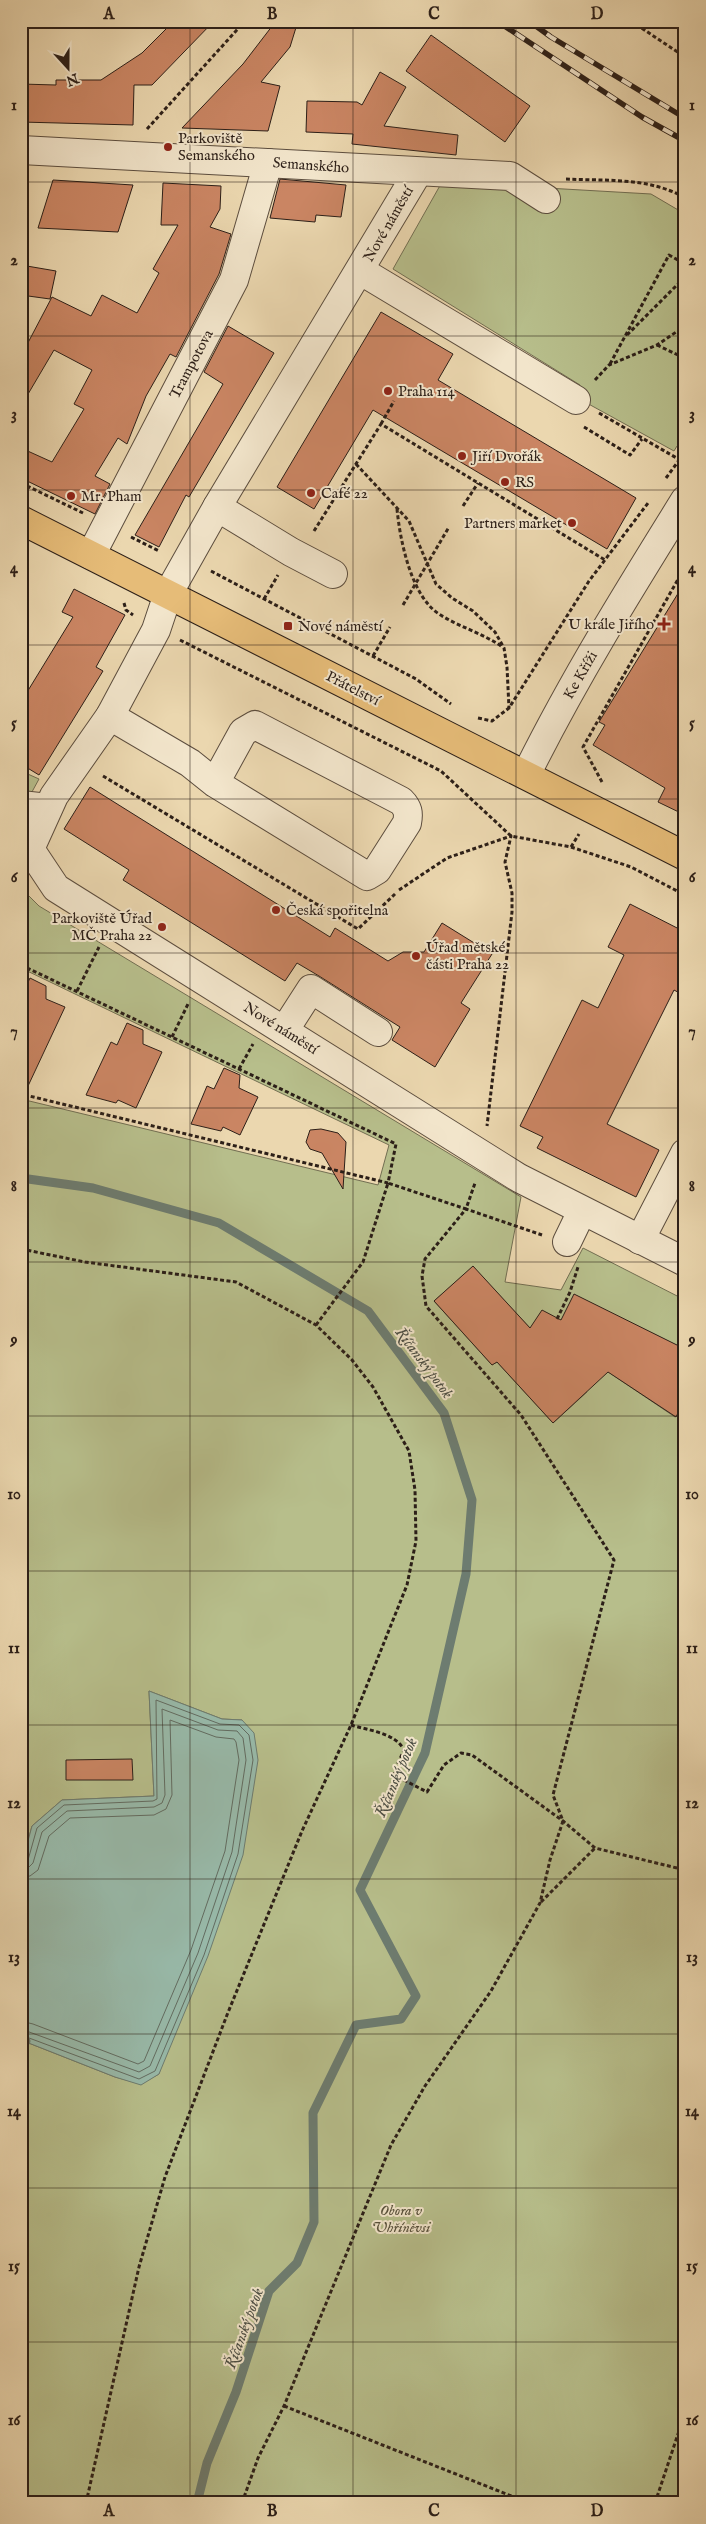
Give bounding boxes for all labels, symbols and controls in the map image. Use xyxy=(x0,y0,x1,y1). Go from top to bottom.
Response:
text: A xyxy=(103,5,116,25)
text: B xyxy=(267,5,278,25)
text: C xyxy=(428,5,440,25)
text: D xyxy=(591,5,604,25)
north arrow xyxy=(42,42,92,92)
text: N xyxy=(63,68,82,90)
text: 1 xyxy=(11,96,17,116)
text: 1 xyxy=(689,96,695,116)
place label: Parkoviště Semanského xyxy=(178,129,255,165)
marker: Parkoviště Semanského xyxy=(162,141,174,153)
street label: Semanského xyxy=(272,153,350,178)
street label: Nové náměstí xyxy=(359,182,418,266)
text: 2 xyxy=(10,251,18,271)
text: 2 xyxy=(688,251,696,271)
street label: Trampotova xyxy=(165,326,218,402)
place label: Praha 114 xyxy=(398,382,456,401)
marker: Praha 114 xyxy=(382,385,394,397)
text: 3 xyxy=(11,405,17,425)
text: 3 xyxy=(689,405,695,425)
place label: Jiří Dvořák xyxy=(470,447,542,466)
marker: Jiří Dvořák xyxy=(456,450,468,462)
place label: RS xyxy=(515,473,534,492)
marker: RS xyxy=(499,476,511,488)
place label: Café 22 xyxy=(321,484,368,503)
place label: Mr. Pham xyxy=(81,487,142,506)
marker: Café 22 xyxy=(305,487,317,499)
marker: Mr. Pham xyxy=(65,490,77,502)
place label: Partners market xyxy=(464,514,562,533)
marker: Partners market xyxy=(566,517,578,529)
text: 4 xyxy=(10,559,19,579)
text: 4 xyxy=(688,559,697,579)
place label: U krále Jiřího xyxy=(568,615,654,634)
place label: Nové náměstí xyxy=(298,617,384,636)
marker: U krále Jiřího xyxy=(658,618,670,630)
marker: Nové náměstí xyxy=(282,620,294,632)
street label: Ke Kříži xyxy=(559,648,602,703)
street label: Přátelství xyxy=(323,667,384,711)
text: 5 xyxy=(11,714,17,734)
text: 5 xyxy=(689,714,695,734)
text: 6 xyxy=(11,868,19,888)
text: 6 xyxy=(689,868,697,888)
place label: Česká spořitelna xyxy=(286,901,389,920)
marker: Česká spořitelna xyxy=(270,904,282,916)
place label: Parkoviště Úřad MČ Praha 22 xyxy=(52,909,153,945)
marker: Parkoviště Úřad MČ Praha 22 xyxy=(156,921,168,933)
place label: Úřad mětské části Praha 22 xyxy=(426,938,509,974)
marker: Úřad mětské části Praha 22 xyxy=(410,950,422,962)
street label: Nové náměstí xyxy=(240,998,322,1059)
text: 7 xyxy=(10,1022,18,1042)
text: 7 xyxy=(688,1022,696,1042)
text: 8 xyxy=(11,1177,17,1197)
text: 8 xyxy=(689,1177,695,1197)
water label: Říčanský potok xyxy=(390,1322,459,1403)
text: 9 xyxy=(10,1331,18,1351)
text: 9 xyxy=(688,1331,696,1351)
text: 10 xyxy=(7,1485,21,1505)
text: 10 xyxy=(685,1485,699,1505)
text: 11 xyxy=(8,1639,20,1659)
text: 11 xyxy=(686,1639,698,1659)
water label: Říčanský potok xyxy=(369,1734,423,1821)
text: 12 xyxy=(7,1794,21,1814)
text: 12 xyxy=(685,1794,699,1814)
text: 13 xyxy=(8,1948,20,1968)
text: 13 xyxy=(686,1948,698,1968)
text: 14 xyxy=(7,2102,22,2122)
text: 14 xyxy=(685,2102,700,2122)
park label: Obora v Uhříněvsi xyxy=(372,2201,432,2237)
text: 15 xyxy=(8,2257,20,2277)
text: 15 xyxy=(686,2257,698,2277)
water label: Říčanský potok xyxy=(219,2284,269,2372)
text: 16 xyxy=(8,2411,22,2431)
text: 16 xyxy=(686,2411,700,2431)
text: A xyxy=(103,2502,116,2522)
text: B xyxy=(267,2502,278,2522)
text: C xyxy=(428,2502,440,2522)
text: D xyxy=(591,2502,604,2522)

